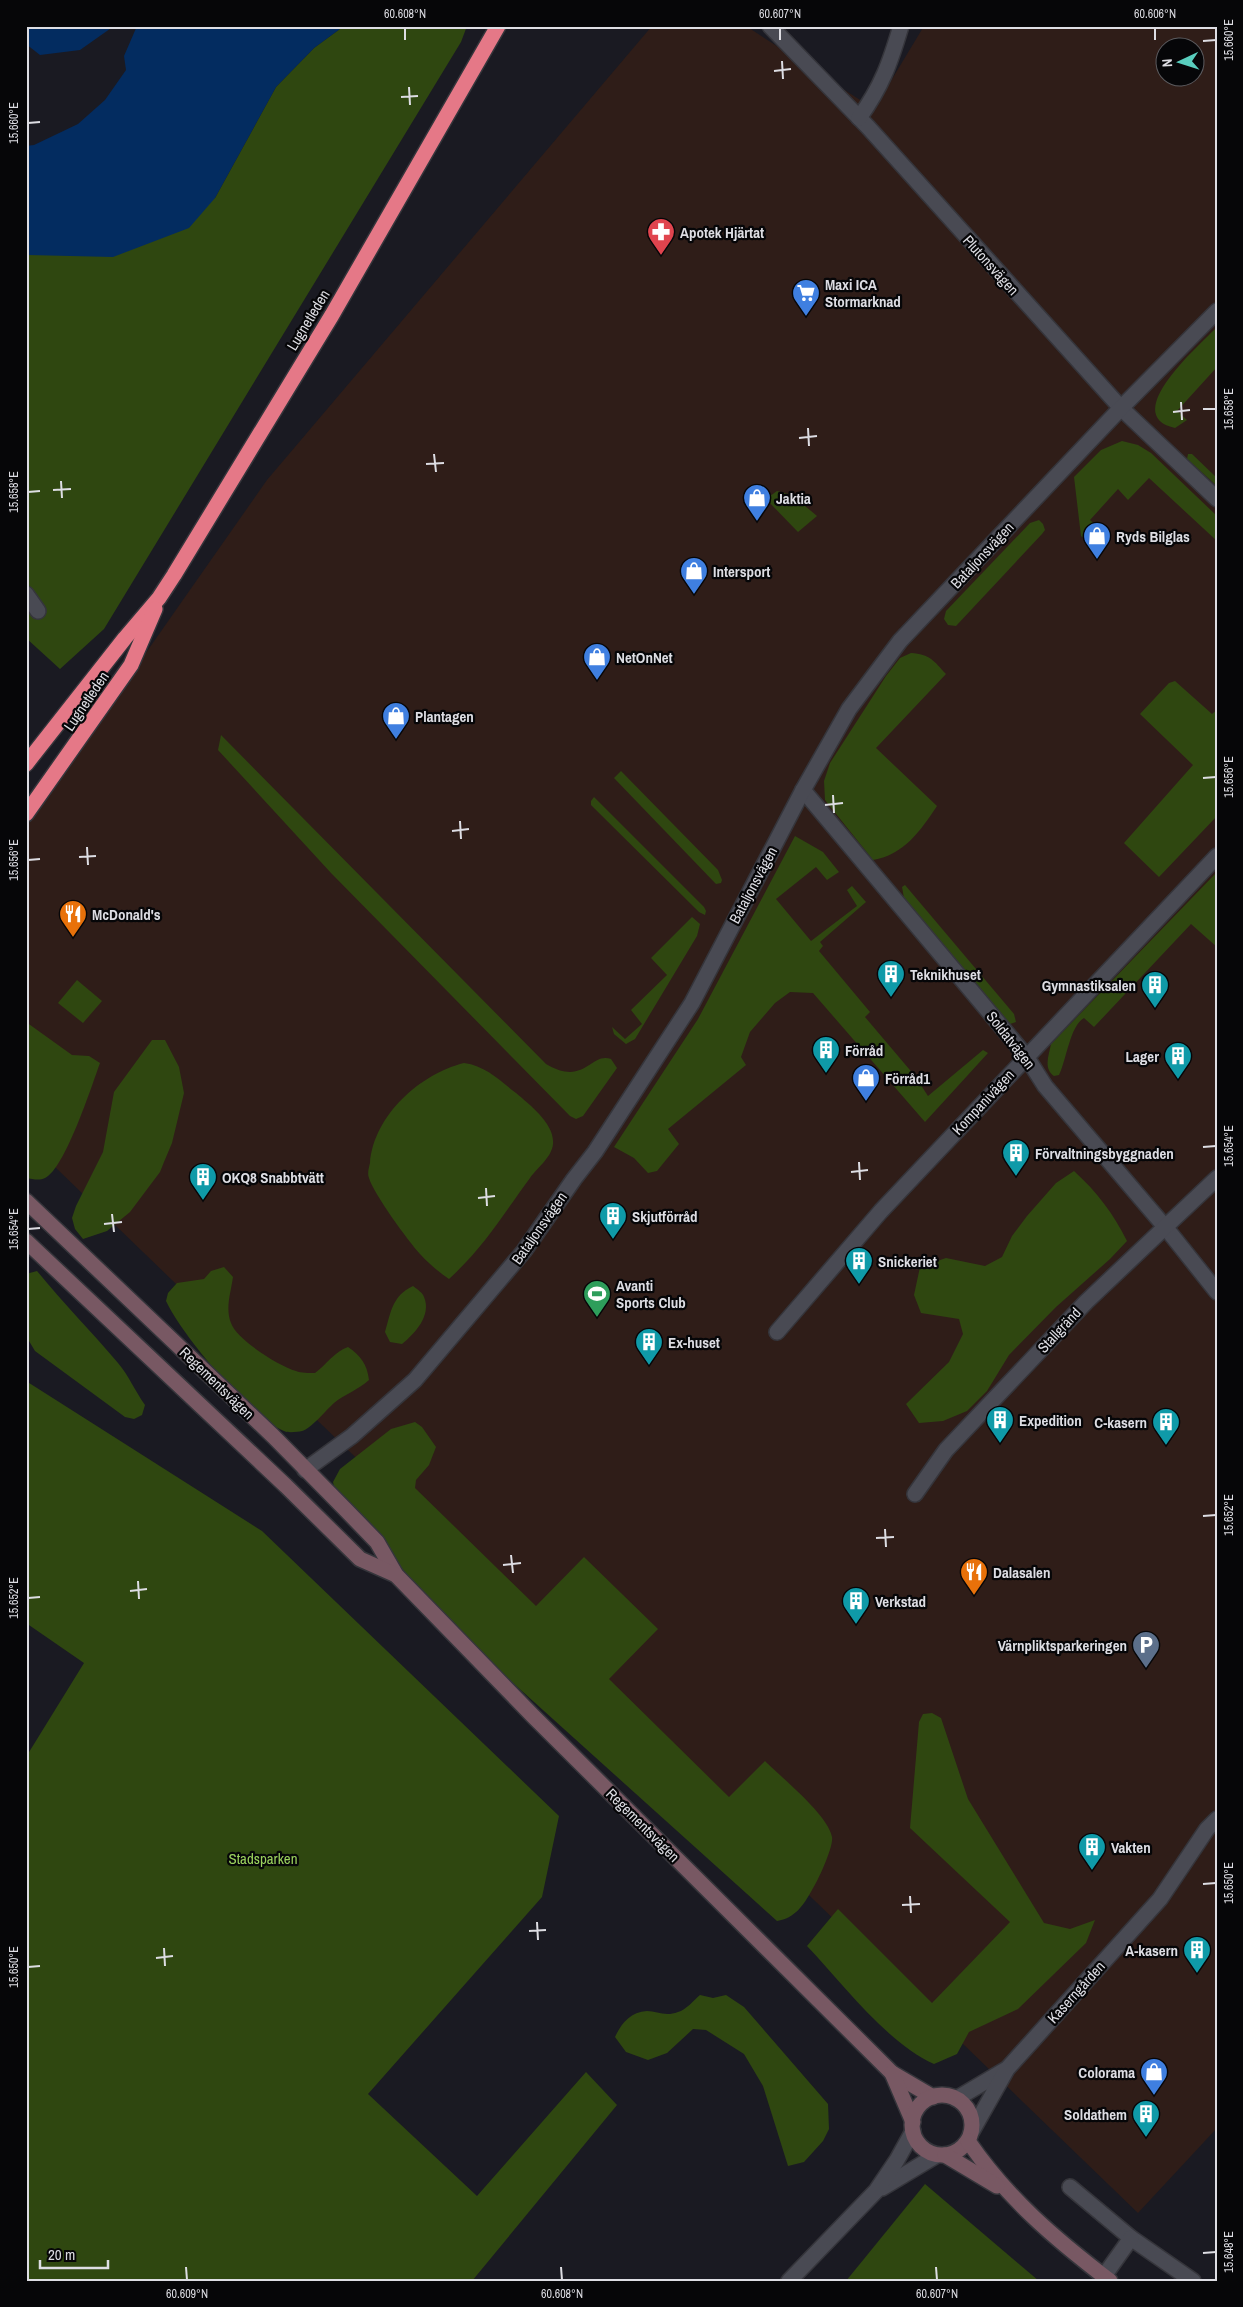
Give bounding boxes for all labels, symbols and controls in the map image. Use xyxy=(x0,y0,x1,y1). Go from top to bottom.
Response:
text: 60.608°N xyxy=(384,6,426,22)
text: 60.607°N xyxy=(759,6,801,22)
text: 60.606°N xyxy=(1134,6,1176,22)
text: 15.660°E xyxy=(1221,19,1237,61)
north arrow xyxy=(1156,38,1206,88)
text: N xyxy=(1158,58,1176,68)
text: 15.660°E xyxy=(6,102,22,144)
pharmacy icon: Apotek Hjärtat xyxy=(646,217,676,256)
place label: Apotek Hjärtat xyxy=(680,222,764,243)
street label: Plutonsvägen xyxy=(958,230,1024,300)
place label: Maxi ICA Stormarknad xyxy=(825,274,901,312)
supermarket icon: Maxi ICA Stormarknad xyxy=(791,278,821,317)
street label: Lugnetleden xyxy=(282,286,334,354)
text: 15.658°E xyxy=(1221,388,1237,430)
text: 15.658°E xyxy=(6,471,22,513)
shop icon: Jaktia xyxy=(742,483,772,522)
place label: Jaktia xyxy=(776,488,811,509)
street label: Bataljonsvägen xyxy=(946,517,1018,593)
shop icon: Ryds Bilglas xyxy=(1082,521,1112,560)
place label: Ryds Bilglas xyxy=(1116,526,1190,547)
shop icon: Intersport xyxy=(679,556,709,595)
place label: Intersport xyxy=(713,561,770,582)
shop icon: NetOnNet xyxy=(582,642,612,681)
place label: NetOnNet xyxy=(616,647,673,668)
street label: Lugnetleden xyxy=(58,667,114,735)
shop icon: Plantagen xyxy=(381,701,411,740)
place label: Plantagen xyxy=(415,706,474,727)
text: 15.656°E xyxy=(1221,756,1237,798)
text: 15.656°E xyxy=(6,839,22,881)
street label: Bataljonsvägen xyxy=(724,843,782,927)
restaurant icon: McDonald's xyxy=(58,899,88,938)
place label: McDonald's xyxy=(92,904,161,925)
building icon: Teknikhuset xyxy=(876,959,906,998)
place label: Teknikhuset xyxy=(910,964,981,985)
building icon: Gymnastiksalen xyxy=(1140,970,1170,1009)
place label: Gymnastiksalen xyxy=(1042,975,1136,996)
street label: Soldatvägen xyxy=(982,1007,1040,1073)
building icon: Förråd xyxy=(811,1035,841,1074)
place label: Förråd xyxy=(845,1040,883,1061)
building icon: Lager xyxy=(1163,1041,1193,1080)
place label: Lager xyxy=(1126,1046,1159,1067)
shop icon: Förråd1 xyxy=(851,1063,881,1102)
street label: Kompanivägen xyxy=(947,1065,1019,1139)
place label: Förråd1 xyxy=(885,1068,930,1089)
text: 15.654°E xyxy=(1221,1125,1237,1167)
building icon: Förvaltningsbyggnaden xyxy=(1001,1138,1031,1177)
place label: Förvaltningsbyggnaden xyxy=(1035,1143,1174,1164)
building icon: OKQ8 Snabbtvätt xyxy=(188,1162,218,1201)
place label: OKQ8 Snabbtvätt xyxy=(222,1167,324,1188)
street label: Bataljonsvägen xyxy=(506,1188,572,1268)
building icon: Skjutförråd xyxy=(598,1201,628,1240)
place label: Skjutförråd xyxy=(632,1206,698,1227)
text: 15.654°E xyxy=(6,1208,22,1250)
building icon: Snickeriet xyxy=(844,1246,874,1285)
place label: Snickeriet xyxy=(878,1251,937,1272)
place label: Avanti Sports Club xyxy=(616,1275,686,1313)
sports icon: Avanti Sports Club xyxy=(582,1279,612,1318)
street label: Stallgränd xyxy=(1032,1303,1086,1357)
building icon: Ex-huset xyxy=(634,1327,664,1366)
place label: Ex-huset xyxy=(668,1332,720,1353)
street label: Regementsvägen xyxy=(175,1342,259,1424)
building icon: Expedition xyxy=(985,1405,1015,1444)
building icon: C-kasern xyxy=(1151,1407,1181,1446)
place label: Expedition xyxy=(1019,1410,1082,1431)
place label: C-kasern xyxy=(1094,1412,1147,1433)
text: 15.652°E xyxy=(1221,1494,1237,1536)
restaurant icon: Dalasalen xyxy=(959,1557,989,1596)
place label: Dalasalen xyxy=(993,1562,1050,1583)
text: 15.652°E xyxy=(6,1577,22,1619)
building icon: Verkstad xyxy=(841,1586,871,1625)
place label: Verkstad xyxy=(875,1591,926,1612)
parking icon: Värnpliktsparkeringen xyxy=(1131,1630,1161,1669)
place label: Värnpliktsparkeringen xyxy=(998,1635,1127,1656)
street label: Regementsvägen xyxy=(601,1783,685,1867)
building icon: Vakten xyxy=(1077,1832,1107,1871)
place label: Vakten xyxy=(1111,1837,1151,1858)
park label: Stadsparken xyxy=(228,1848,298,1869)
text: 15.650°E xyxy=(1221,1862,1237,1904)
building icon: A-kasern xyxy=(1182,1935,1212,1974)
place label: A-kasern xyxy=(1125,1940,1178,1961)
text: 15.650°E xyxy=(6,1946,22,1988)
street label: Kaserngården xyxy=(1042,1956,1110,2028)
shop icon: Colorama xyxy=(1139,2057,1169,2096)
place label: Colorama xyxy=(1078,2062,1135,2083)
building icon: Soldathem xyxy=(1131,2099,1161,2138)
place label: Soldathem xyxy=(1064,2104,1127,2125)
text: 15.648°E xyxy=(1221,2231,1237,2273)
scale bar xyxy=(40,2237,108,2269)
text: 20 m xyxy=(48,2244,75,2265)
text: 60.609°N xyxy=(166,2286,208,2302)
text: 60.608°N xyxy=(541,2286,583,2302)
text: 60.607°N xyxy=(916,2286,958,2302)

